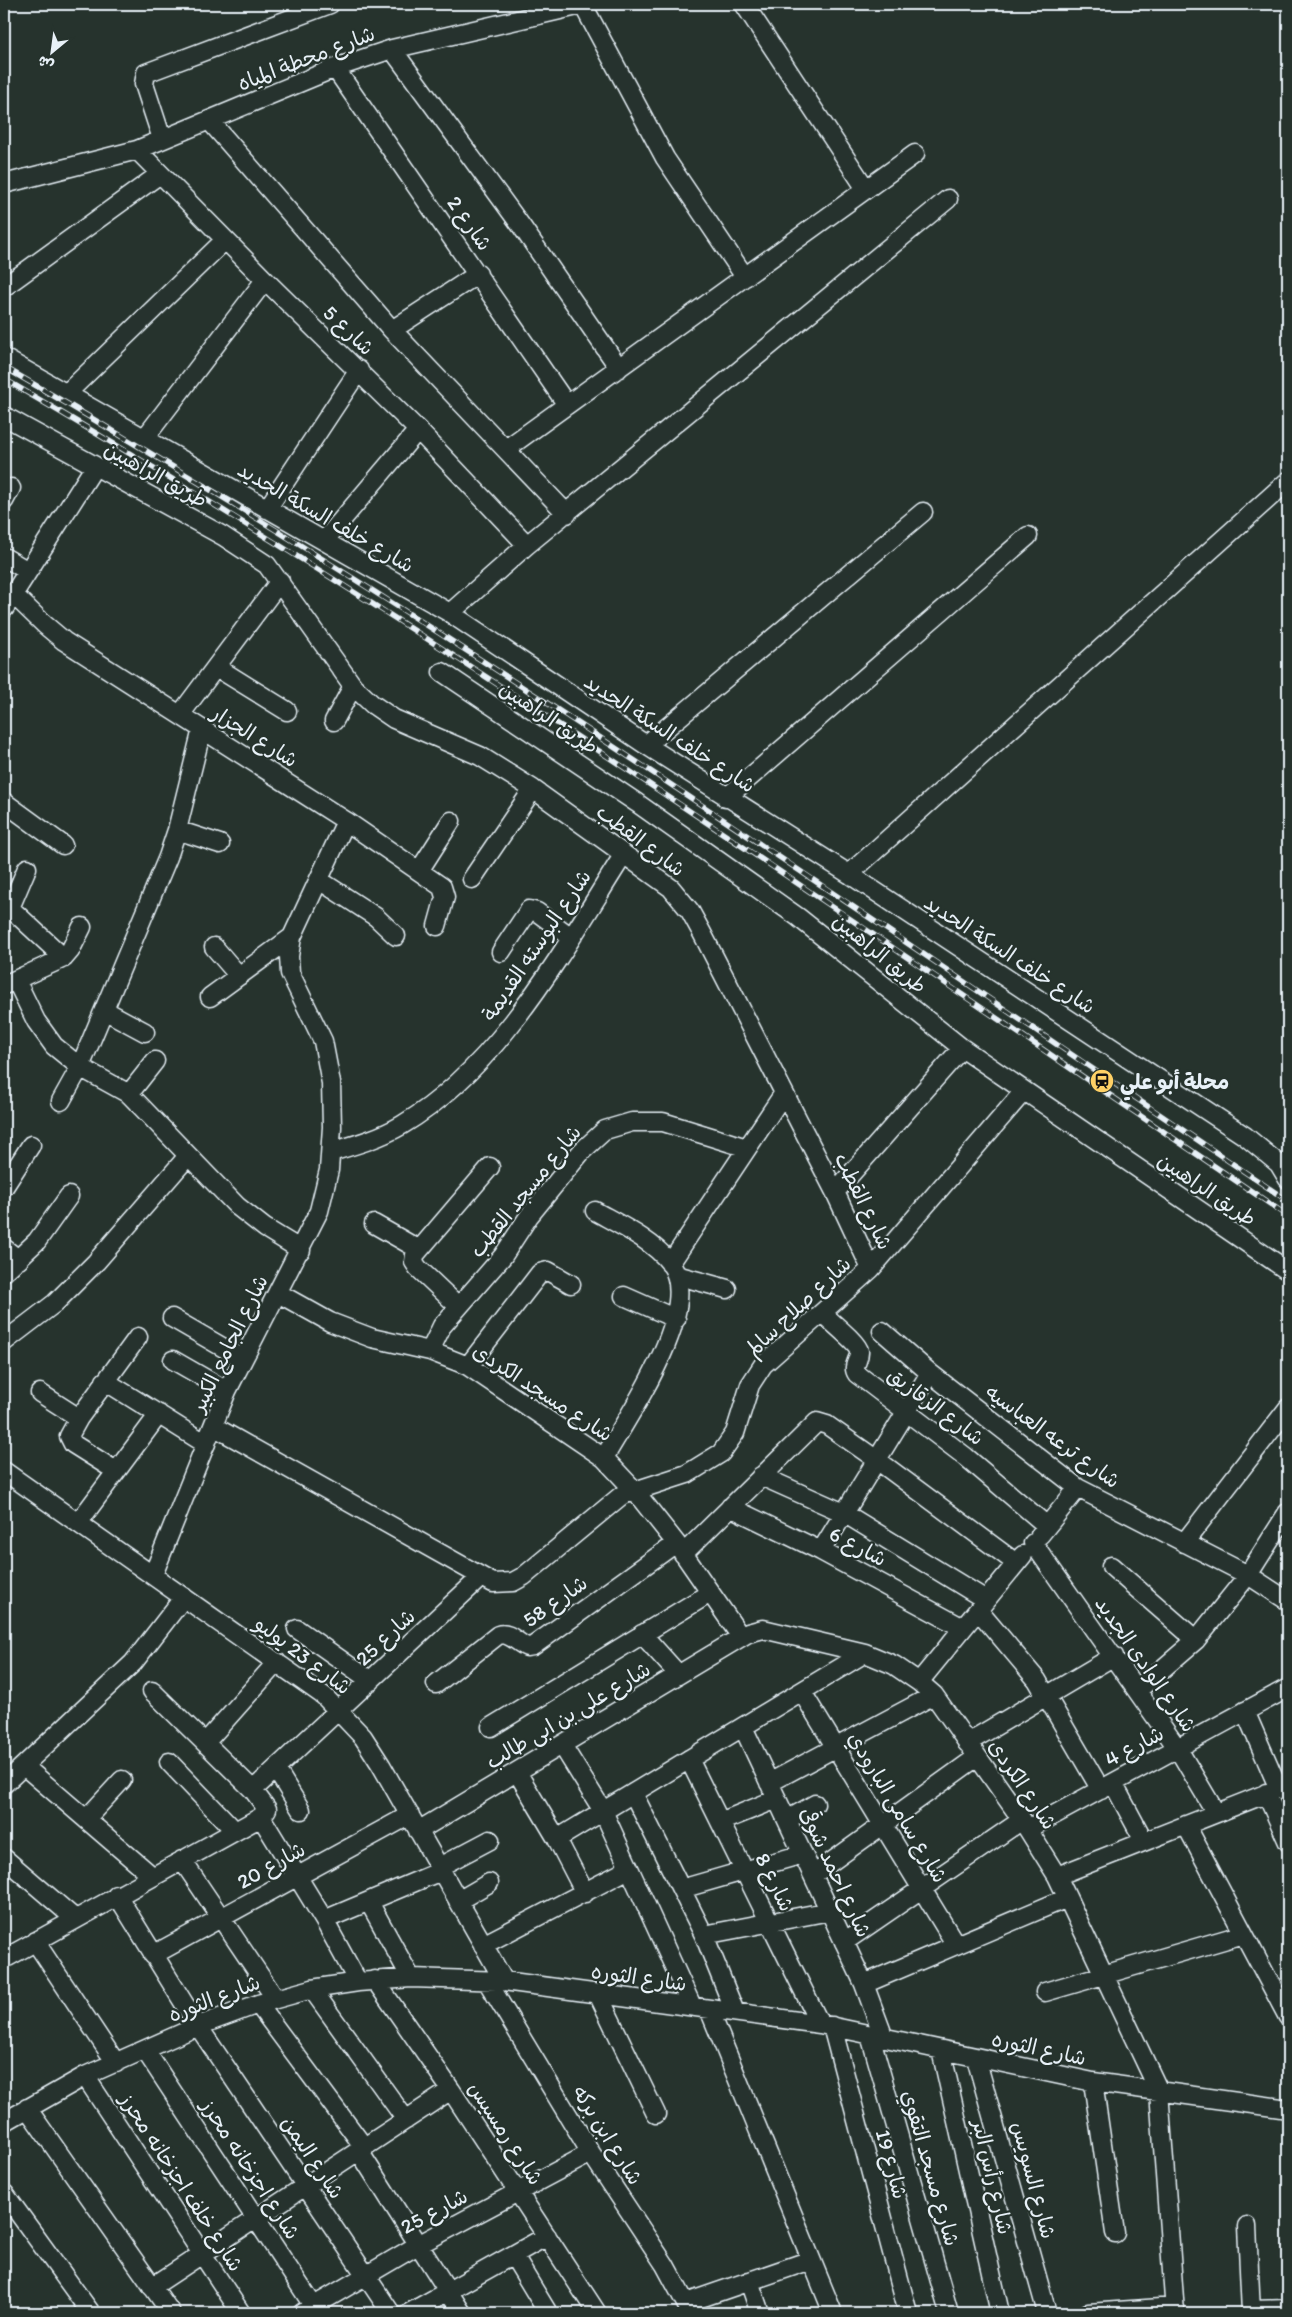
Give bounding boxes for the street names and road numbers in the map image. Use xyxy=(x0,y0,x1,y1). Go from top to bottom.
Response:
street label: شارع محطة المياه xyxy=(234,20,379,98)
street label: شارع 2 xyxy=(440,191,498,257)
street label: شارع 5 xyxy=(316,300,380,362)
street label: طريق الراهبين xyxy=(100,435,212,513)
street label: شارع خلف السكة الحديد xyxy=(232,456,419,580)
street label: شارع خلف السكة الحديد xyxy=(578,668,760,800)
street label: طريق الراهبين xyxy=(494,675,603,760)
street label: شارع الجزار xyxy=(204,699,303,775)
street label: شارع القطب xyxy=(590,799,690,884)
street label: شارع البوسته القديمة xyxy=(476,865,598,1027)
street label: شارع خلف السكة الحديد xyxy=(918,889,1100,1021)
street label: طريق الراهبين xyxy=(827,907,932,999)
street label: شارع مسجد القطب xyxy=(464,1120,588,1264)
street label: طريق الراهبين xyxy=(1152,1147,1261,1232)
street label: شارع القطب xyxy=(827,1149,898,1255)
street label: شارع صلاح سالم xyxy=(740,1251,859,1364)
street label: شارع الجامع الكبير xyxy=(184,1271,276,1419)
street label: شارع مسجد الكردى xyxy=(467,1337,618,1449)
street label: شارع الزقازيق xyxy=(881,1362,989,1453)
street label: شارع ترعه العباسيه xyxy=(979,1379,1125,1496)
street label: شارع 6 xyxy=(824,1521,891,1574)
street label: شارع 58 xyxy=(518,1570,594,1635)
street label: شارع الوادى الجديد xyxy=(1087,1591,1202,1738)
street label: شارع 25 xyxy=(350,1603,422,1673)
street label: شارع 23 يوليو xyxy=(247,1610,356,1702)
street label: شارع على بن ابى طالب xyxy=(481,1656,656,1777)
street label: شارع 4 xyxy=(1100,1720,1169,1774)
street label: شارع سامى البارودي xyxy=(841,1727,953,1889)
street label: شارع الكردى xyxy=(981,1734,1062,1836)
street label: شارع احمد شوقى xyxy=(792,1803,877,1942)
street label: شارع 20 xyxy=(233,1836,311,1897)
street label: شارع 8 xyxy=(748,1849,800,1917)
street label: شارع الثوره xyxy=(589,1958,688,1999)
street label: شارع الثوره xyxy=(165,1969,264,2030)
street label: شارع الثوره xyxy=(989,2026,1089,2073)
street label: شارع رمسيس xyxy=(461,2077,549,2191)
street label: شارع ابن بركه xyxy=(565,2081,648,2191)
street label: شارع خلف اجزخانه محرز xyxy=(111,2087,249,2277)
street label: شارع مسجد التقوي xyxy=(894,2087,965,2250)
street label: شارع اجزخانه محرز xyxy=(193,2092,306,2246)
street label: شارع اليمن xyxy=(274,2111,350,2205)
street label: شارع رأس البر xyxy=(964,2115,1018,2237)
street label: شارع السويس xyxy=(1004,2119,1062,2242)
street label: شارع 19 xyxy=(868,2127,913,2202)
street label: شارع 25 xyxy=(396,2183,473,2242)

